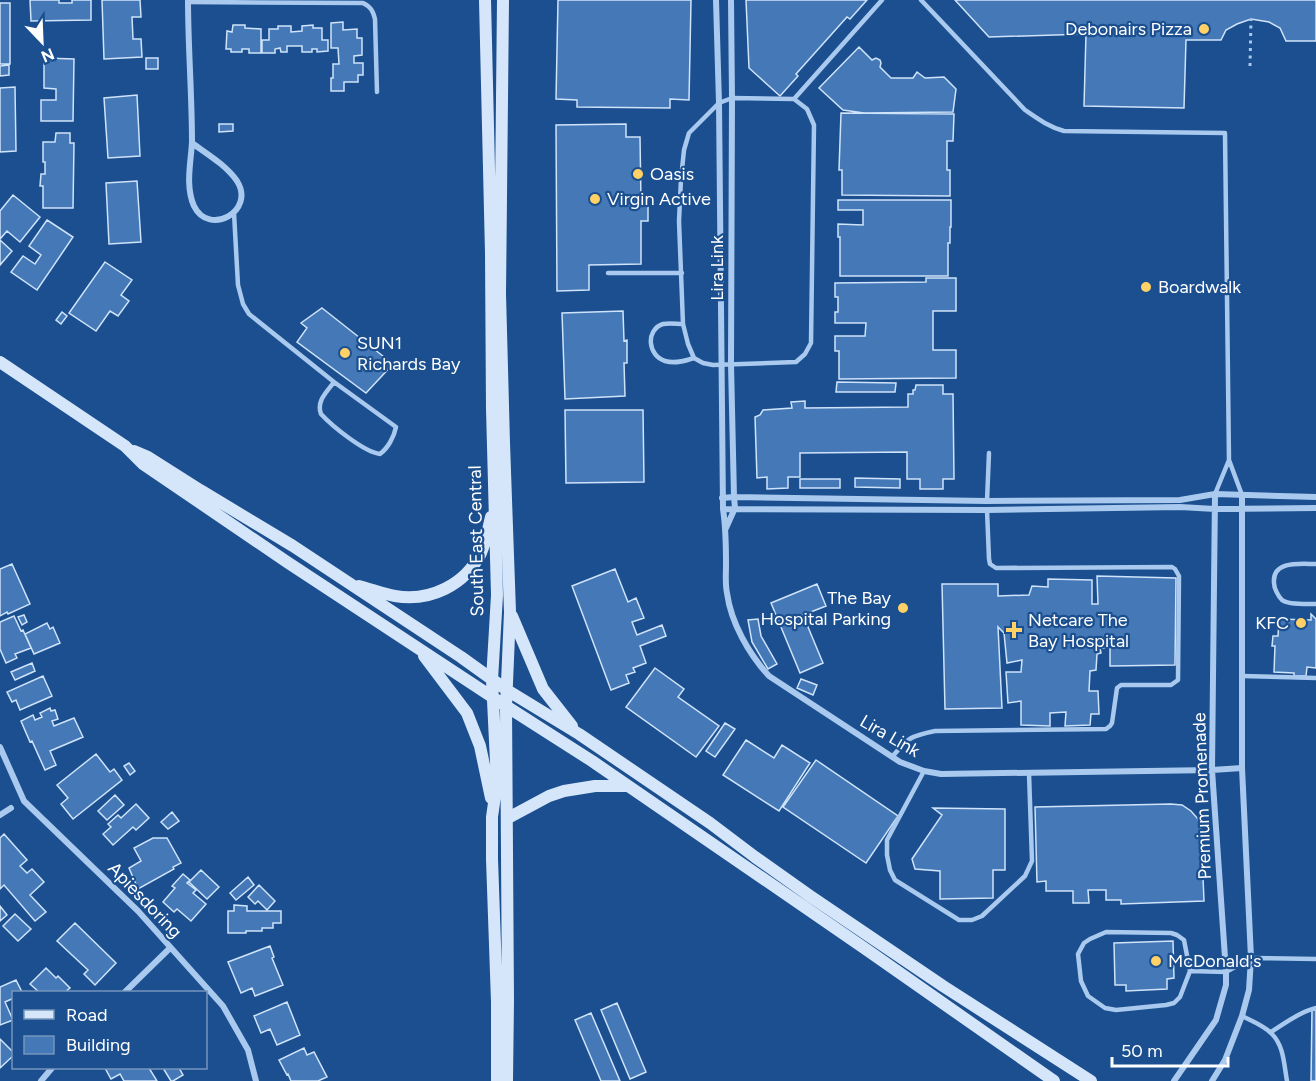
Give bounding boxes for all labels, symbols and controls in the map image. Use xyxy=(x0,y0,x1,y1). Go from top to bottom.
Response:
north arrow xyxy=(12,12,72,72)
place label: Debonairs Pizza xyxy=(1065,18,1192,40)
marker: Debonairs Pizza xyxy=(1197,22,1211,36)
text: N xyxy=(38,44,57,67)
place label: Oasis xyxy=(650,163,694,185)
marker: Oasis xyxy=(631,167,645,181)
place label: Virgin Active xyxy=(607,188,711,210)
marker: Virgin Active xyxy=(588,192,602,206)
street label: Lira Link xyxy=(706,235,728,301)
place label: Boardwalk xyxy=(1158,276,1241,298)
marker: Boardwalk xyxy=(1139,280,1153,294)
place label: SUN1 Richards Bay xyxy=(357,332,461,375)
marker: SUN1 Richards Bay xyxy=(338,346,352,360)
street label: South East Central xyxy=(464,465,488,617)
place label: The Bay Hospital Parking xyxy=(760,587,892,630)
marker: The Bay Hospital Parking xyxy=(896,601,910,615)
place label: Netcare The Bay Hospital xyxy=(1028,609,1129,652)
place label: KFC xyxy=(1255,612,1289,634)
marker: KFC xyxy=(1294,616,1308,630)
marker: Netcare The Bay Hospital xyxy=(1005,621,1023,639)
street label: Lira Link xyxy=(856,710,924,762)
street label: Premium Promenade xyxy=(1188,712,1216,880)
street label: Apiesdoring xyxy=(103,857,187,943)
place label: McDonald's xyxy=(1168,950,1262,972)
marker: McDonald's xyxy=(1149,954,1163,968)
legend xyxy=(12,991,207,1069)
text: Road xyxy=(66,1004,107,1026)
scale bar xyxy=(1112,1030,1228,1068)
text: Building xyxy=(66,1034,131,1056)
text: 50 m xyxy=(1121,1040,1163,1062)

